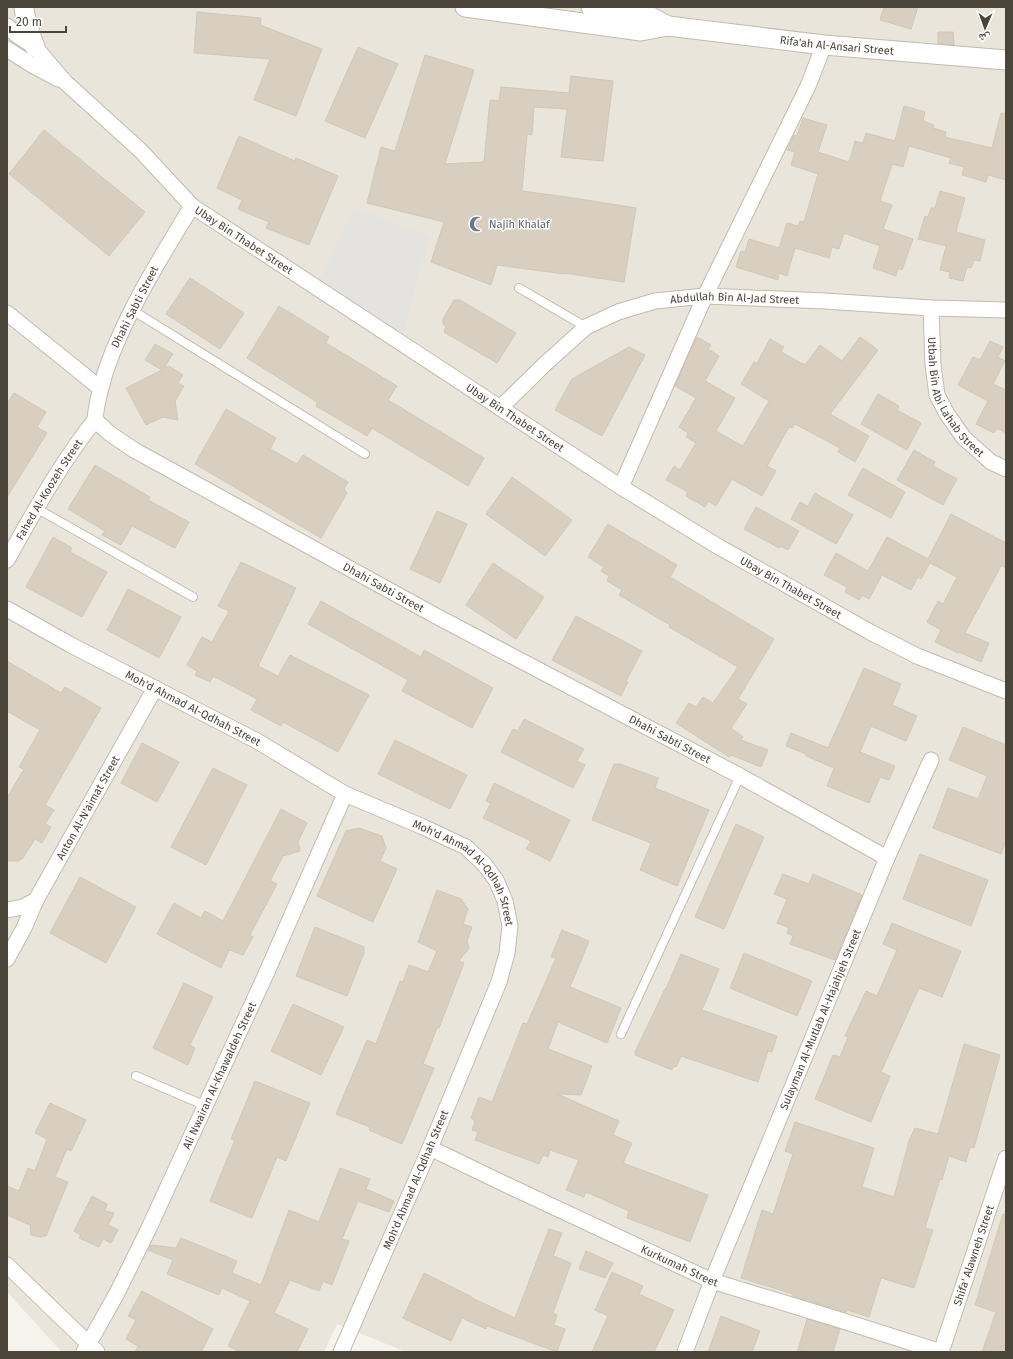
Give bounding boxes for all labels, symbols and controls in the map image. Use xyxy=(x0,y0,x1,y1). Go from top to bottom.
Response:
scale bar xyxy=(10,8,66,34)
north arrow xyxy=(965,8,1005,48)
text: 20 m xyxy=(16,15,42,29)
text: ش xyxy=(978,30,991,44)
street label: Rifa'ah Al-Ansari Street xyxy=(779,33,894,57)
street label: Ubay Bin Thabet Street xyxy=(192,203,295,277)
mosque icon: Najih Khalaf xyxy=(468,215,486,233)
place label: Najih Khalaf xyxy=(489,218,551,231)
street label: Dhahi Sabti Street xyxy=(109,264,161,350)
street label: Abdullah Bin Al-Jad Street xyxy=(670,289,800,306)
street label: Utbah Bin Abi Lahab Street xyxy=(926,337,987,459)
street label: Ubay Bin Thabet Street xyxy=(464,381,566,454)
street label: Fahed Al-Koozeh Street xyxy=(13,437,85,542)
street label: Ubay Bin Thabet Street xyxy=(738,554,844,621)
street label: Dhahi Sabti Street xyxy=(341,560,426,615)
street label: Moh'd Ahmad Al-Qdhah Street xyxy=(123,668,263,748)
street label: Dhahi Sabti Street xyxy=(627,712,713,766)
street label: Anton Al-N'aimat Street xyxy=(53,753,122,862)
street label: Moh'd Ahmad Al-Qdhah Street xyxy=(411,817,516,927)
street label: Sulayman Al-Mutlab Al-Hajahjeh Street xyxy=(777,927,863,1112)
street label: Ali Nwairan Al-Khawaldeh Street xyxy=(180,1000,259,1151)
street label: Moh'd Ahmad Al-Qdhah Street xyxy=(381,1108,451,1252)
street label: Shifa' Alawneh Street xyxy=(951,1203,996,1307)
street label: Kurkumah Street xyxy=(639,1242,720,1289)

